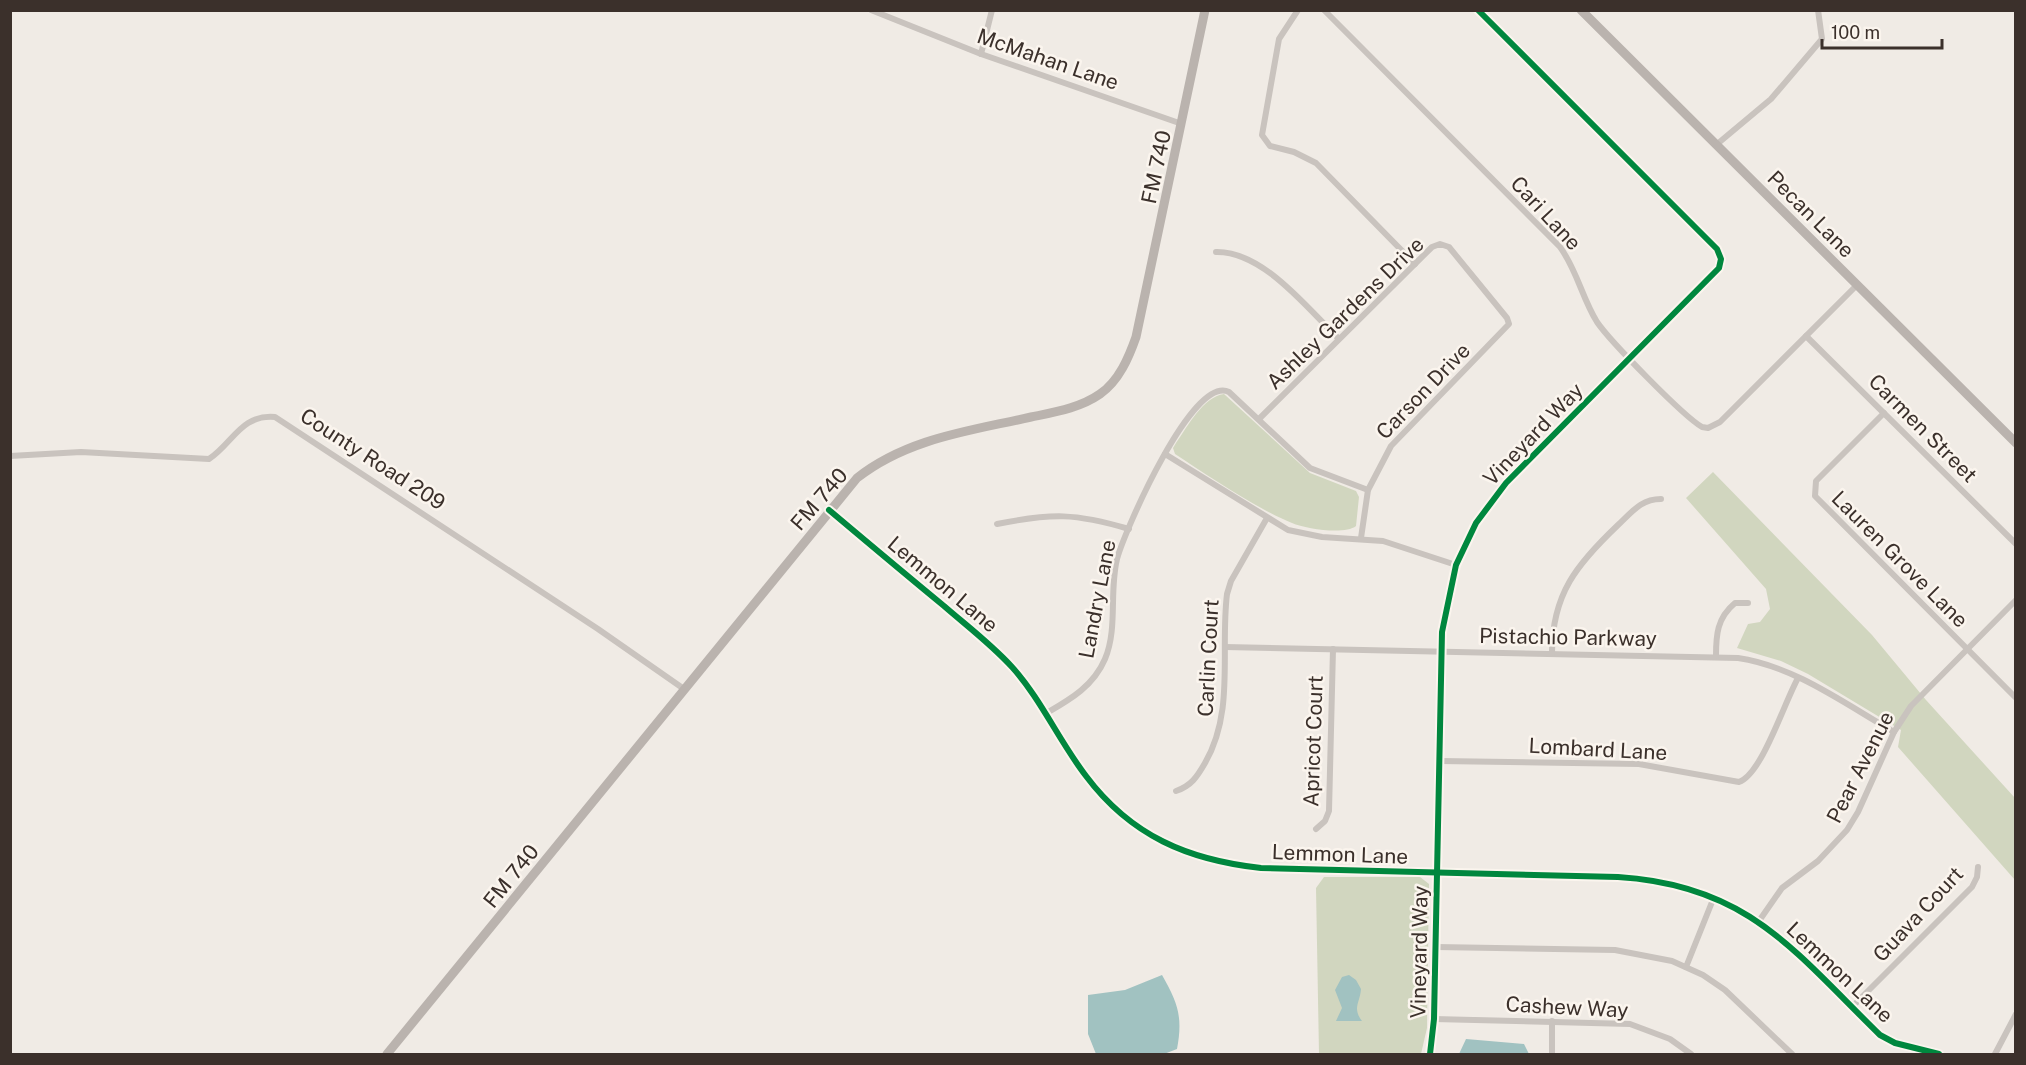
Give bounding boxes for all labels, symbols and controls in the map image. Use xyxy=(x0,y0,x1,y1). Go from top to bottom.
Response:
scale bar xyxy=(1822,12,1942,50)
text: 100 m xyxy=(1831,22,1880,43)
street label: McMahan Lane xyxy=(974,23,1122,95)
street label: FM 740 xyxy=(1136,128,1176,206)
street label: Pecan Lane xyxy=(1762,165,1860,263)
street label: Cari Lane xyxy=(1506,171,1586,255)
street label: Ashley Gardens Drive xyxy=(1261,232,1429,394)
street label: Carson Drive xyxy=(1371,338,1475,444)
street label: Carmen Street xyxy=(1864,369,1982,487)
street label: Vineyard Way xyxy=(1478,378,1588,490)
street label: County Road 209 xyxy=(296,403,450,515)
street label: FM 740 xyxy=(785,463,853,535)
street label: Lauren Grove Lane xyxy=(1827,486,1973,632)
street label: Lemmon Lane xyxy=(883,531,1003,637)
street label: Landry Lane xyxy=(1073,538,1121,660)
street label: Carlin Court xyxy=(1192,599,1224,717)
street label: Pistachio Parkway xyxy=(1479,623,1657,651)
street label: Apricot Court xyxy=(1298,675,1328,807)
street label: Pear Avenue xyxy=(1821,707,1899,827)
street label: Lombard Lane xyxy=(1528,733,1668,765)
street label: FM 740 xyxy=(478,839,544,913)
street label: Lemmon Lane xyxy=(1271,839,1409,869)
street label: Guava Court xyxy=(1868,861,1968,967)
street label: Vineyard Way xyxy=(1405,885,1433,1019)
street label: Lemmon Lane xyxy=(1782,916,1898,1028)
street label: Cashew Way xyxy=(1505,991,1629,1023)

